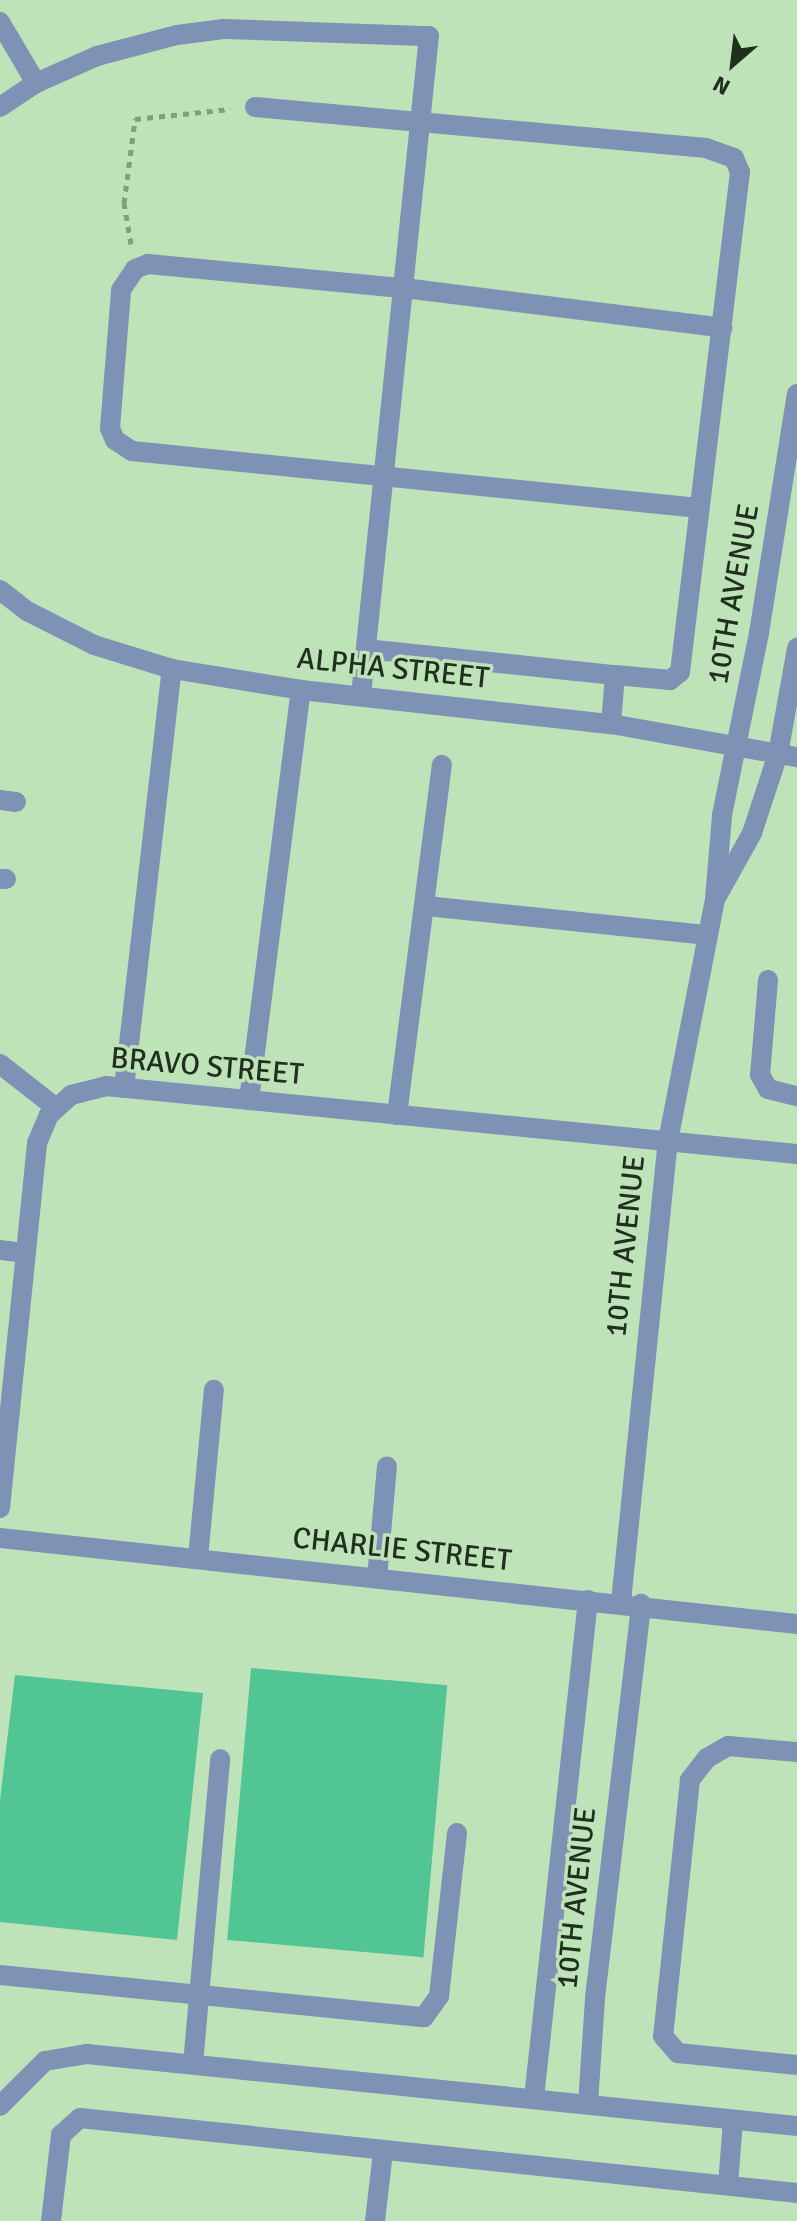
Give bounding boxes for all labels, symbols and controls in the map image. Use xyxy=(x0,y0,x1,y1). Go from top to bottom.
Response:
north arrow xyxy=(693,24,773,104)
text: N xyxy=(708,70,735,101)
street label: 10TH AVENUE xyxy=(700,501,768,687)
street label: ALPHA STREET xyxy=(295,641,491,697)
street label: BRAVO STREET xyxy=(109,1041,305,1093)
street label: 10TH AVENUE xyxy=(599,1153,653,1339)
street label: CHARLIE STREET xyxy=(291,1521,513,1579)
street label: 10TH AVENUE xyxy=(550,1805,604,1991)

